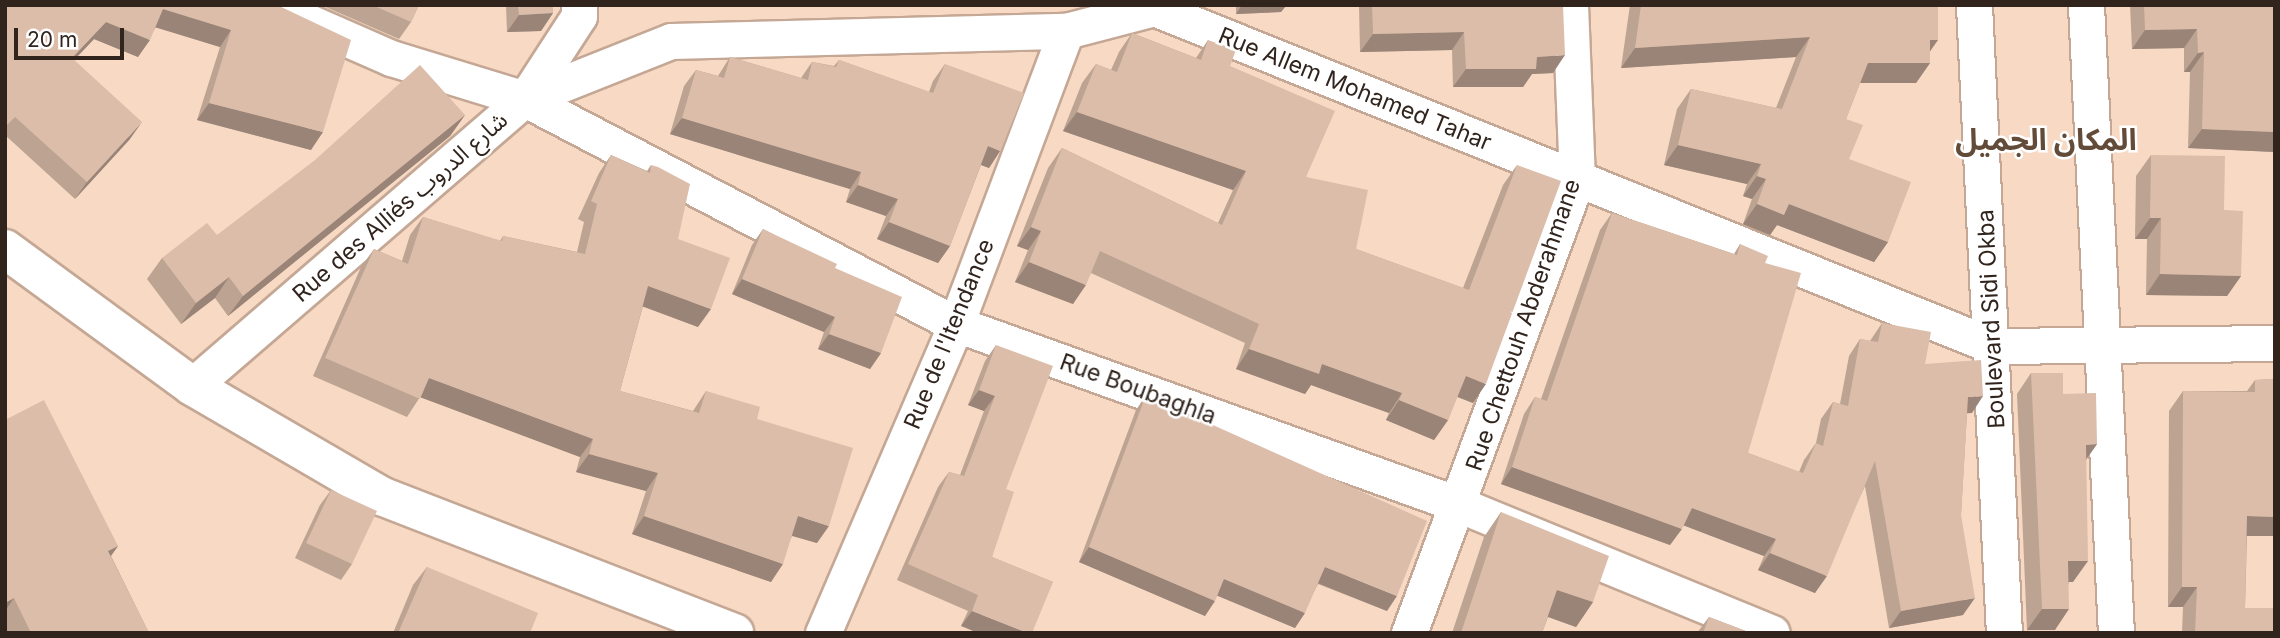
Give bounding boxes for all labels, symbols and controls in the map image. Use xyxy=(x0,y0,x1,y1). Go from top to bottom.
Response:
scale bar xyxy=(18,14,128,58)
street label: Rue Allem Mohamed Tahar xyxy=(1215,22,1495,156)
text: 20 m xyxy=(27,27,77,52)
street label: Rue des Alliés شارع الدروب xyxy=(287,106,513,308)
district label: المكان الجميل xyxy=(1955,121,2137,157)
street label: Rue Chettouh Abderahmane xyxy=(1460,176,1586,474)
street label: Boulevard Sidi Okba xyxy=(1971,209,2011,429)
street label: Rue de l'Itendance xyxy=(898,235,1000,433)
street label: Rue Boubaghla xyxy=(1056,348,1220,430)

